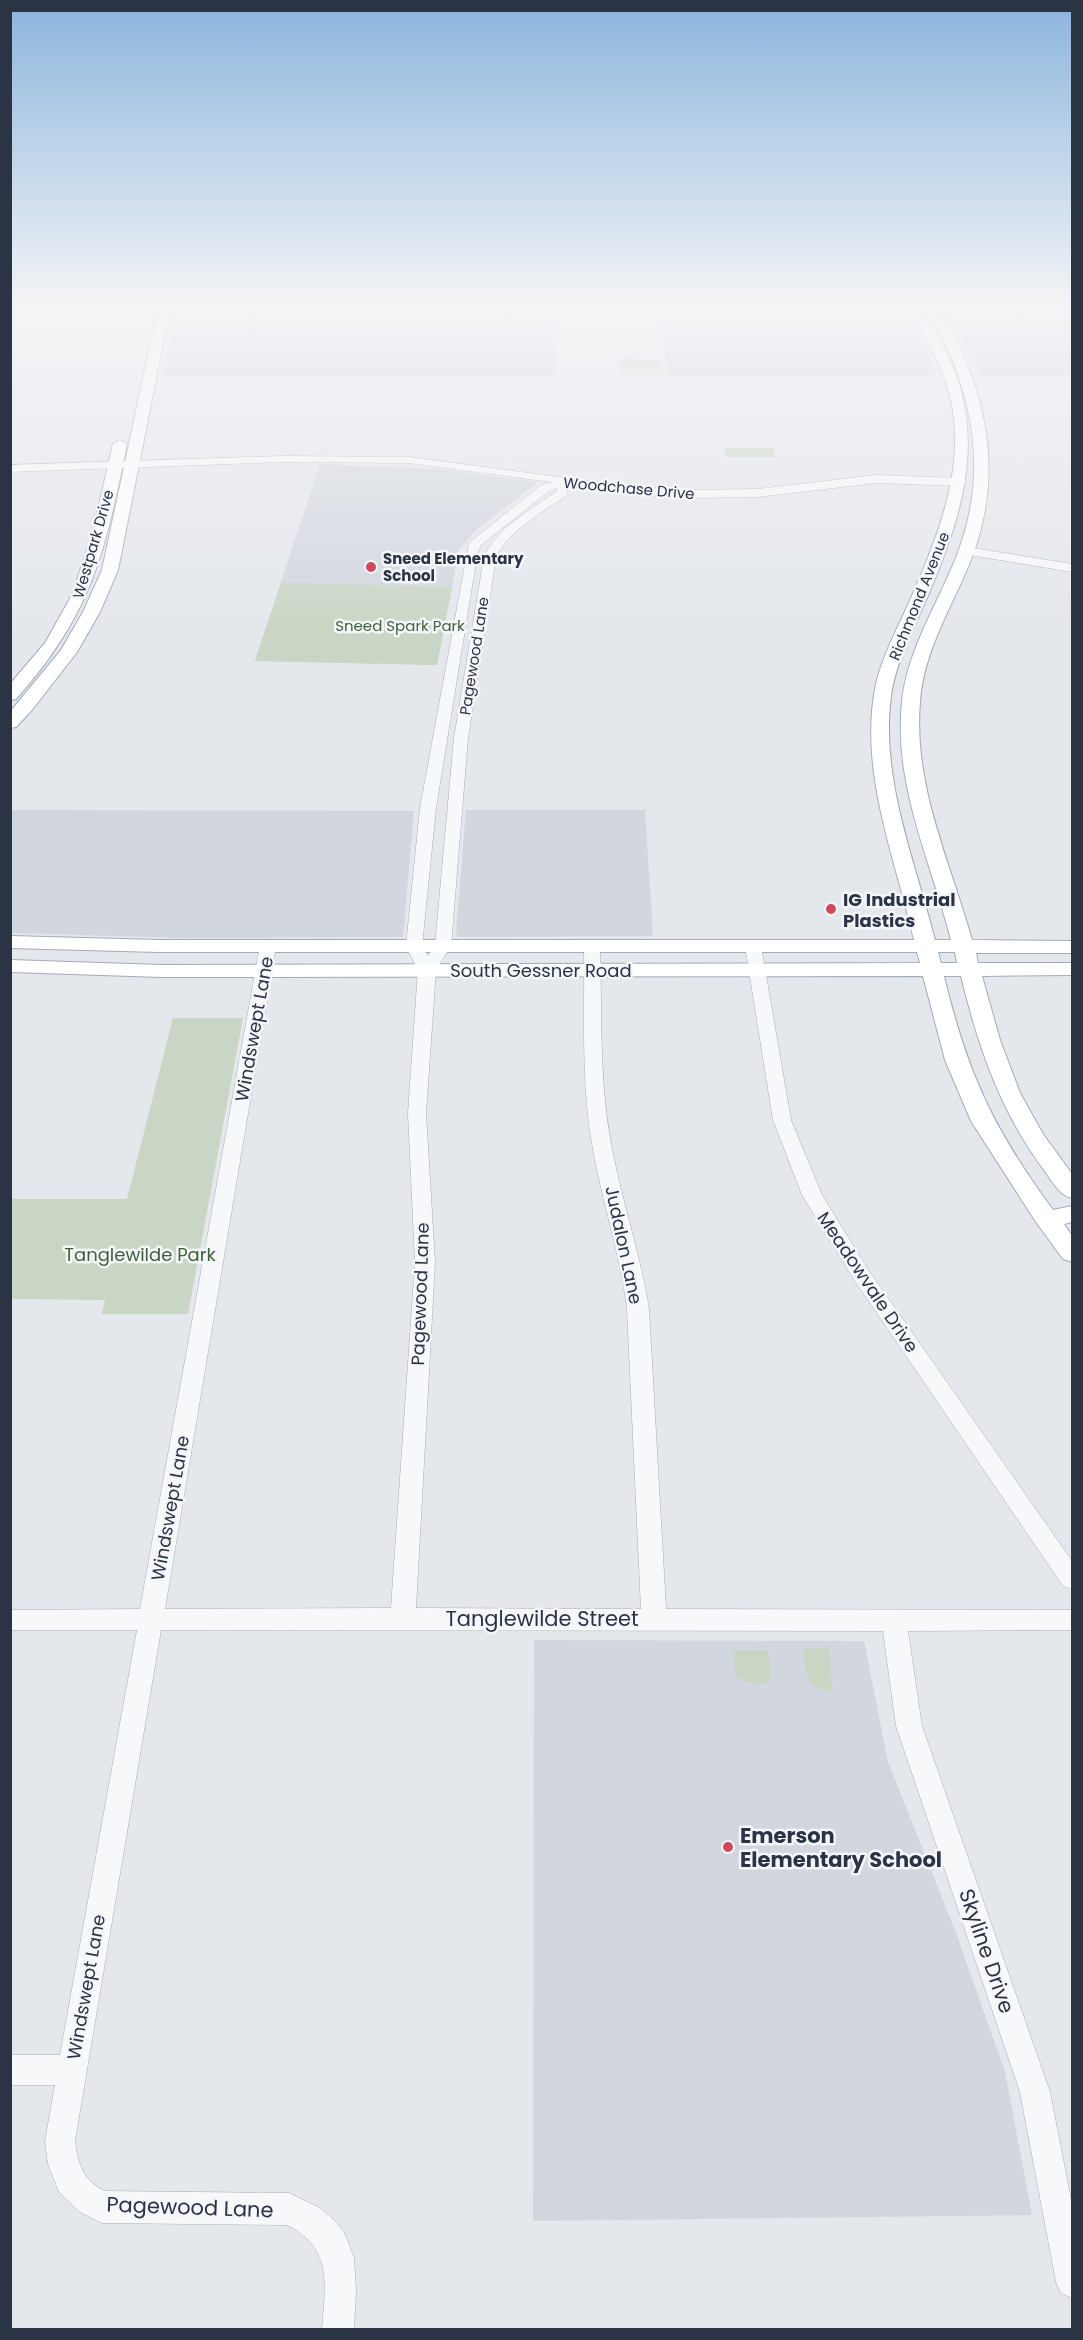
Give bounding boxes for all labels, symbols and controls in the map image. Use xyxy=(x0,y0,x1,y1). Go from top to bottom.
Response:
street label: Woodchase Drive xyxy=(563,472,695,504)
street label: Westpark Drive xyxy=(67,487,119,601)
street label: Richmond Avenue xyxy=(884,529,954,663)
place label: Sneed Elementary School xyxy=(383,548,524,586)
marker: Sneed Elementary School xyxy=(364,560,378,574)
street label: Pagewood Lane xyxy=(454,595,494,717)
park label: Sneed Spark Park xyxy=(335,615,465,636)
place label: IG Industrial Plastics xyxy=(843,887,956,933)
marker: IG Industrial Plastics xyxy=(824,902,838,916)
street label: Windswept Lane xyxy=(229,954,279,1104)
street label: South Gessner Road xyxy=(450,958,632,983)
street label: Judalon Lane xyxy=(599,1184,649,1306)
street label: Meadowvale Drive xyxy=(811,1207,925,1357)
street label: Pagewood Lane xyxy=(405,1222,435,1366)
park label: Tanglewilde Park xyxy=(64,1242,216,1267)
street label: Windswept Lane xyxy=(145,1433,195,1583)
street label: Tanglewilde Street xyxy=(445,1604,639,1633)
place label: Emerson Elementary School xyxy=(740,1821,942,1874)
marker: Emerson Elementary School xyxy=(721,1840,735,1854)
street label: Skyline Drive xyxy=(952,1885,1022,2017)
street label: Windswept Lane xyxy=(61,1912,111,2062)
street label: Pagewood Lane xyxy=(106,2190,274,2224)

